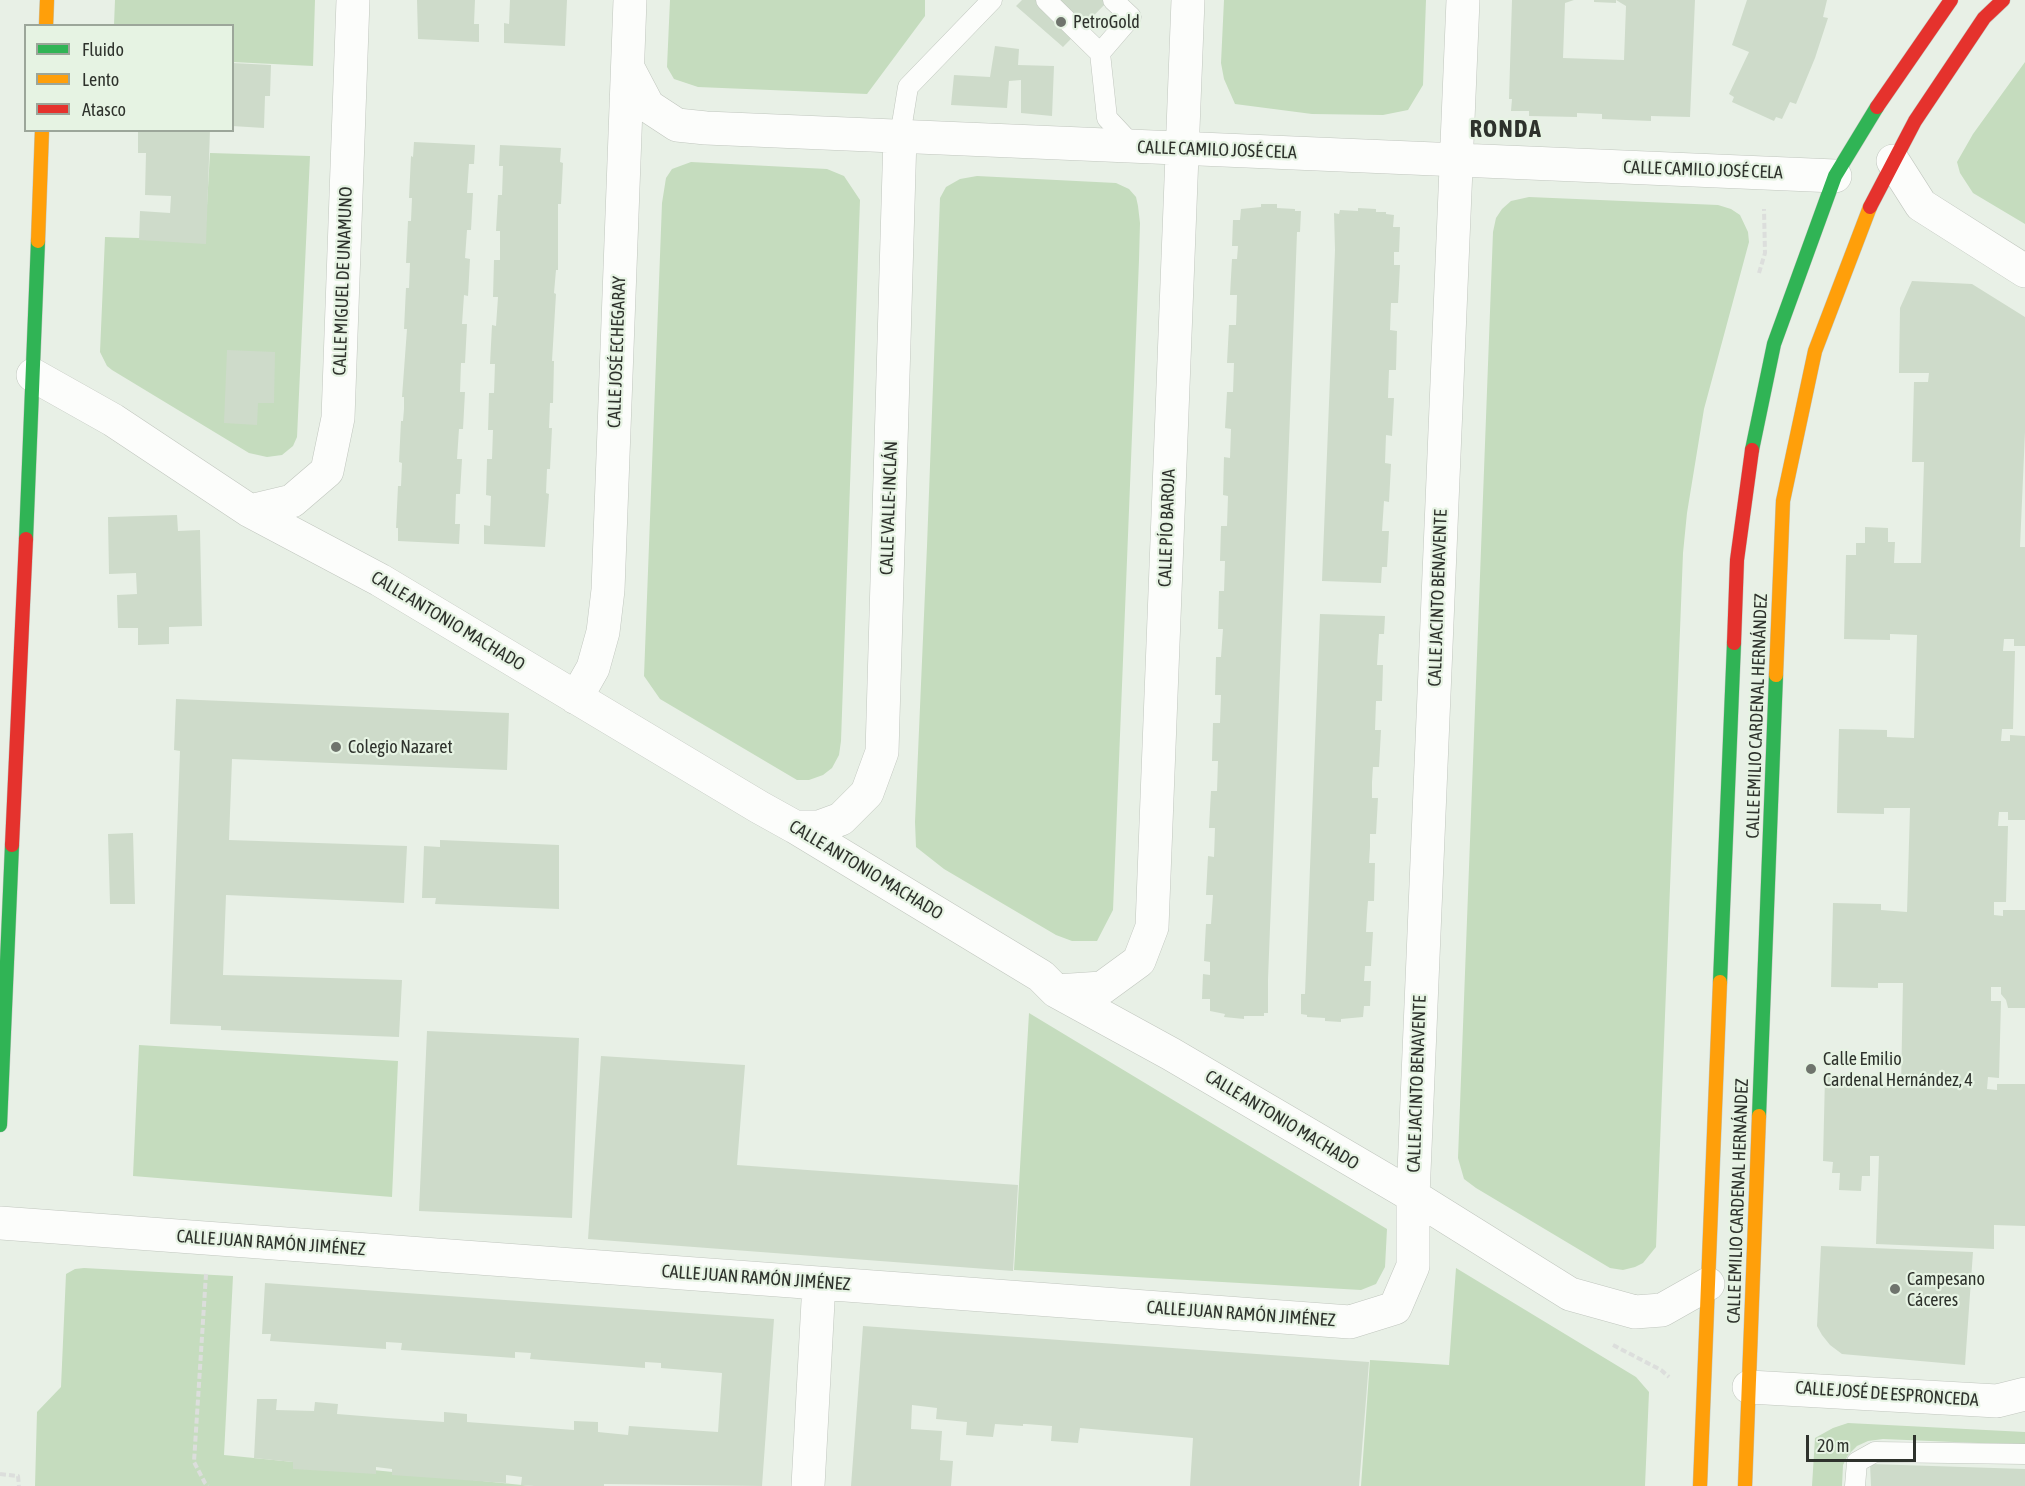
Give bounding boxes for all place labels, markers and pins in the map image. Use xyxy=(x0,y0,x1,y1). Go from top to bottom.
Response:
place label: PetroGold xyxy=(1073,11,1140,33)
marker: PetroGold xyxy=(1054,15,1068,29)
place label: Colegio Nazaret xyxy=(348,736,453,758)
marker: Colegio Nazaret xyxy=(329,740,343,754)
place label: Calle Emilio Cardenal Hernández, 4 xyxy=(1823,1048,1973,1090)
marker: Calle Emilio Cardenal Hernández, 4 xyxy=(1804,1062,1818,1076)
place label: Campesano Cáceres xyxy=(1907,1268,1985,1310)
marker: Campesano Cáceres xyxy=(1888,1282,1902,1296)

